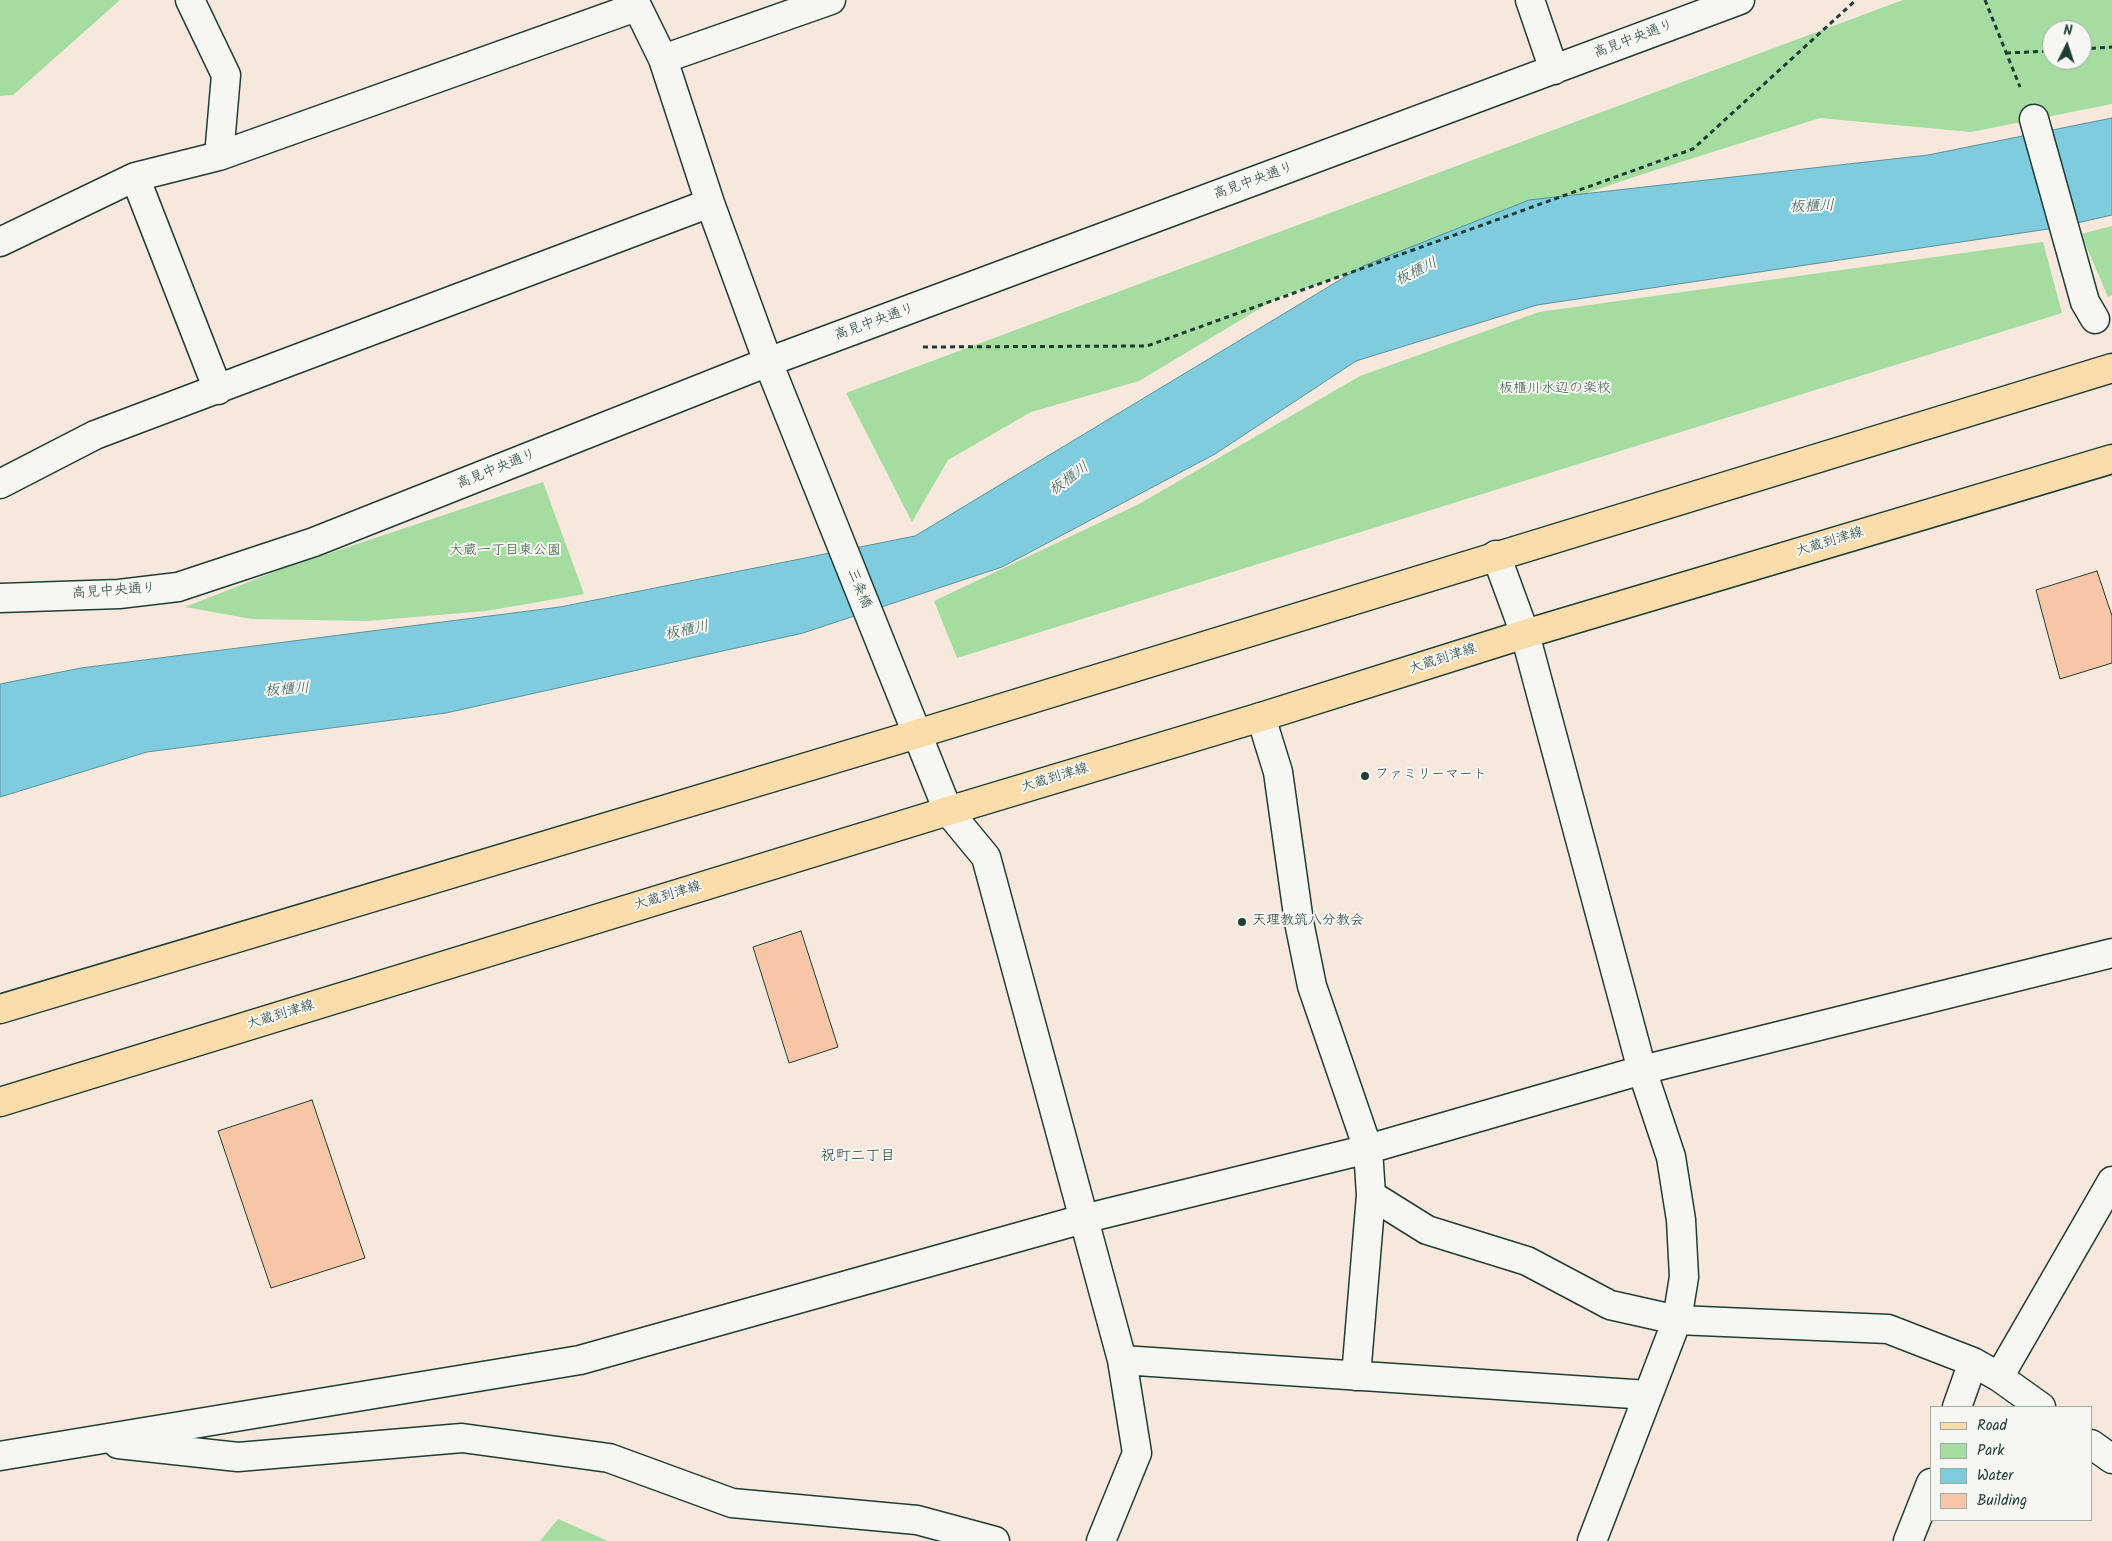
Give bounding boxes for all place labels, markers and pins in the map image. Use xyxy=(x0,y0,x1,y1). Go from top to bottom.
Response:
place label: ファミリーマート xyxy=(1375,768,1487,784)
marker: ファミリーマート xyxy=(1359,770,1371,782)
place label: 天理教筑八分教会 xyxy=(1252,914,1364,930)
marker: 天理教筑八分教会 xyxy=(1236,916,1248,928)

